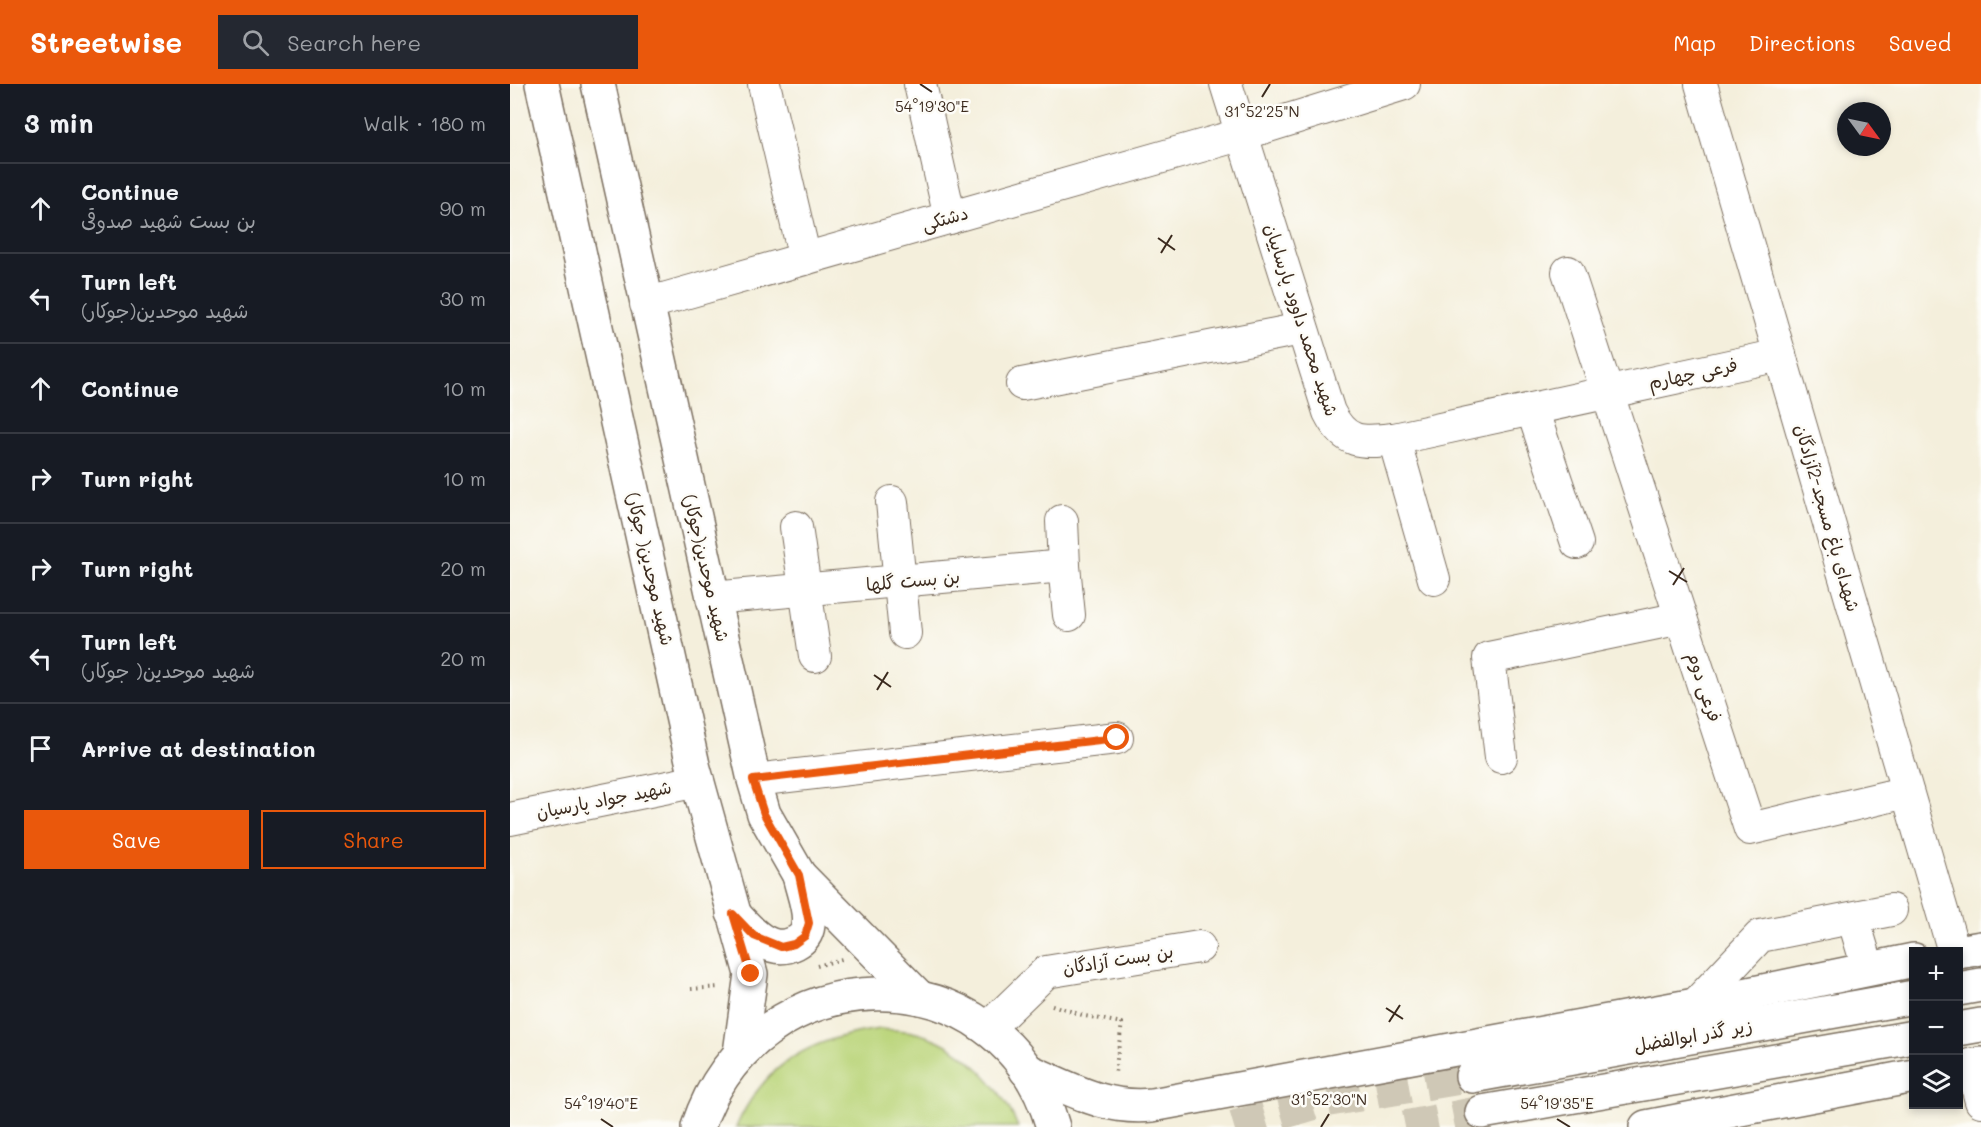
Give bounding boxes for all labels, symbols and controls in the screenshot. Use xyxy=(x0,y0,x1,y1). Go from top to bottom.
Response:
search box xyxy=(218,15,638,69)
text: Streetwise xyxy=(30,24,182,60)
icon: search xyxy=(239,26,272,59)
text: Search here xyxy=(287,28,421,57)
text: Map xyxy=(1673,29,1716,56)
text: Directions xyxy=(1749,29,1856,56)
text: Saved xyxy=(1889,29,1951,56)
text: 54°19'30"E xyxy=(895,96,969,116)
text: 31°52'25"N xyxy=(1224,101,1300,121)
north arrow xyxy=(1837,102,1891,156)
text: 3 min xyxy=(24,106,93,140)
text: Walk · 180 m xyxy=(363,110,486,136)
text: Continue xyxy=(81,177,179,206)
icon: ahead xyxy=(24,192,57,225)
text: 90 m xyxy=(440,195,486,221)
street label: دشتکی xyxy=(919,200,971,236)
text: بن بست شهید صدوقی xyxy=(81,207,256,233)
street label: شهید محمد داوود پارساییان xyxy=(1258,220,1344,419)
text: Turn left xyxy=(81,267,177,296)
icon: left xyxy=(24,282,57,315)
text: 30 m xyxy=(440,285,486,311)
text: شهید موحدین(جوکار) xyxy=(81,297,248,323)
street label: فرعی چهارم xyxy=(1646,352,1740,397)
icon: ahead xyxy=(24,372,57,405)
text: Continue xyxy=(81,374,179,403)
text: 10 m xyxy=(442,375,486,401)
street label: شهدای‌ باغ مسجد-2آزادگان xyxy=(1789,421,1866,614)
icon: right xyxy=(24,462,57,495)
text: Turn right xyxy=(81,464,193,493)
text: 10 m xyxy=(442,465,486,491)
street label: شهید موحدین( جوکار) xyxy=(622,490,680,648)
street label: شهید موحدین(جوکار) xyxy=(678,492,736,644)
icon: right xyxy=(24,552,57,585)
text: Turn right xyxy=(81,554,193,583)
text: 20 m xyxy=(440,555,486,581)
street label: بن بست گلها xyxy=(865,564,961,596)
text: Turn left xyxy=(81,627,177,656)
icon: left xyxy=(24,642,57,675)
text: 20 m xyxy=(440,645,486,671)
street label: فرعی دوم xyxy=(1680,649,1728,726)
text: شهید موحدین( جوکار) xyxy=(81,657,255,683)
route start xyxy=(1103,724,1129,750)
icon: arrive xyxy=(24,732,57,765)
text: Arrive at destination xyxy=(81,734,316,763)
street label: شهید جواد پارسیان xyxy=(534,774,674,825)
button: Save xyxy=(24,810,249,869)
button: Share xyxy=(261,810,486,869)
street label: بن بست آزادگان xyxy=(1061,938,1175,980)
map controls xyxy=(1909,947,1963,1109)
button: + xyxy=(1909,947,1963,1001)
route end xyxy=(737,960,763,986)
button: − xyxy=(1909,1001,1963,1055)
street label: زیر گذر ابوالفضل xyxy=(1632,1013,1754,1057)
button: layers xyxy=(1909,1055,1963,1109)
text: 31°52'30"N xyxy=(1291,1089,1367,1109)
text: 54°19'40"E xyxy=(564,1093,638,1113)
text: 54°19'35"E xyxy=(1520,1093,1594,1113)

